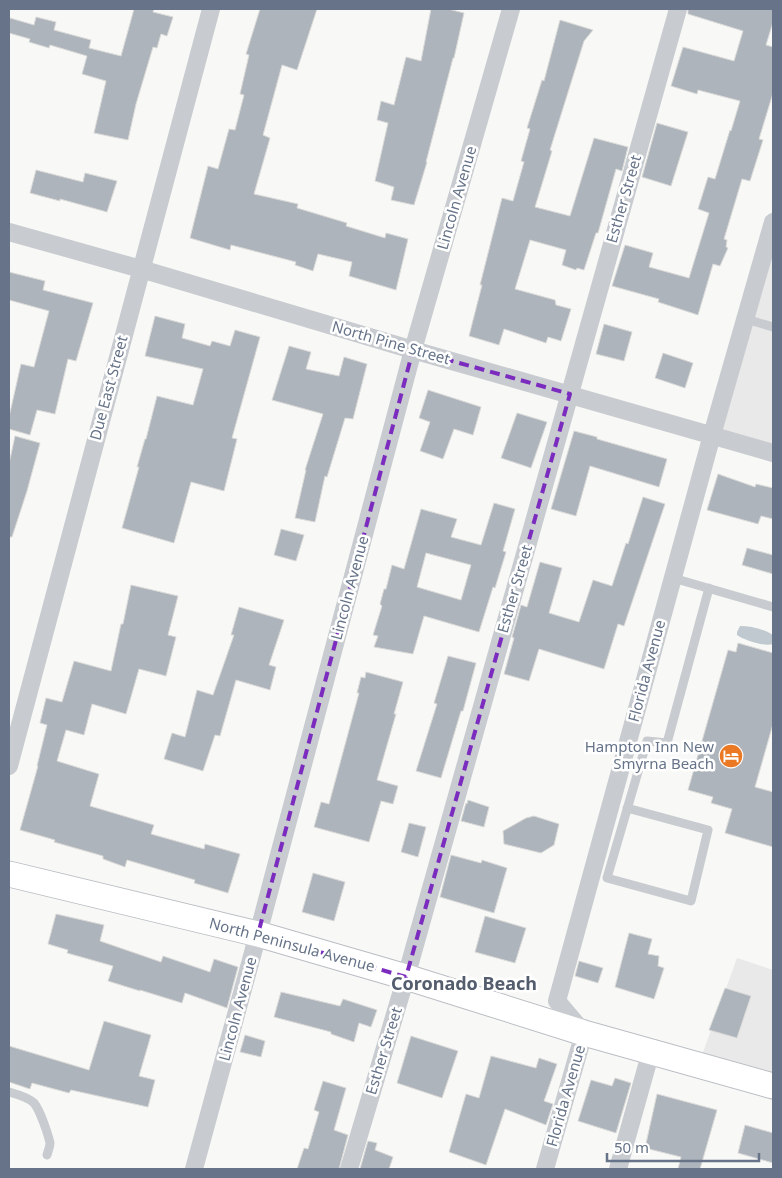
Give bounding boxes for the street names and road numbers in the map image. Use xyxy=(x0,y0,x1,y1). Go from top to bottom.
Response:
street label: Lincoln Avenue xyxy=(432,144,480,252)
street label: Esther Street xyxy=(601,152,645,245)
street label: North Pine Street xyxy=(330,316,453,369)
street label: Due East Street xyxy=(84,333,132,442)
street label: Lincoln Avenue xyxy=(326,533,373,642)
street label: Esther Street xyxy=(492,542,536,635)
street label: Florida Avenue xyxy=(623,617,669,724)
street label: North Peninsula Avenue xyxy=(207,912,377,976)
street label: Lincoln Avenue xyxy=(214,954,261,1063)
street label: Esther Street xyxy=(360,1004,406,1097)
street label: Florida Avenue xyxy=(541,1042,589,1149)

